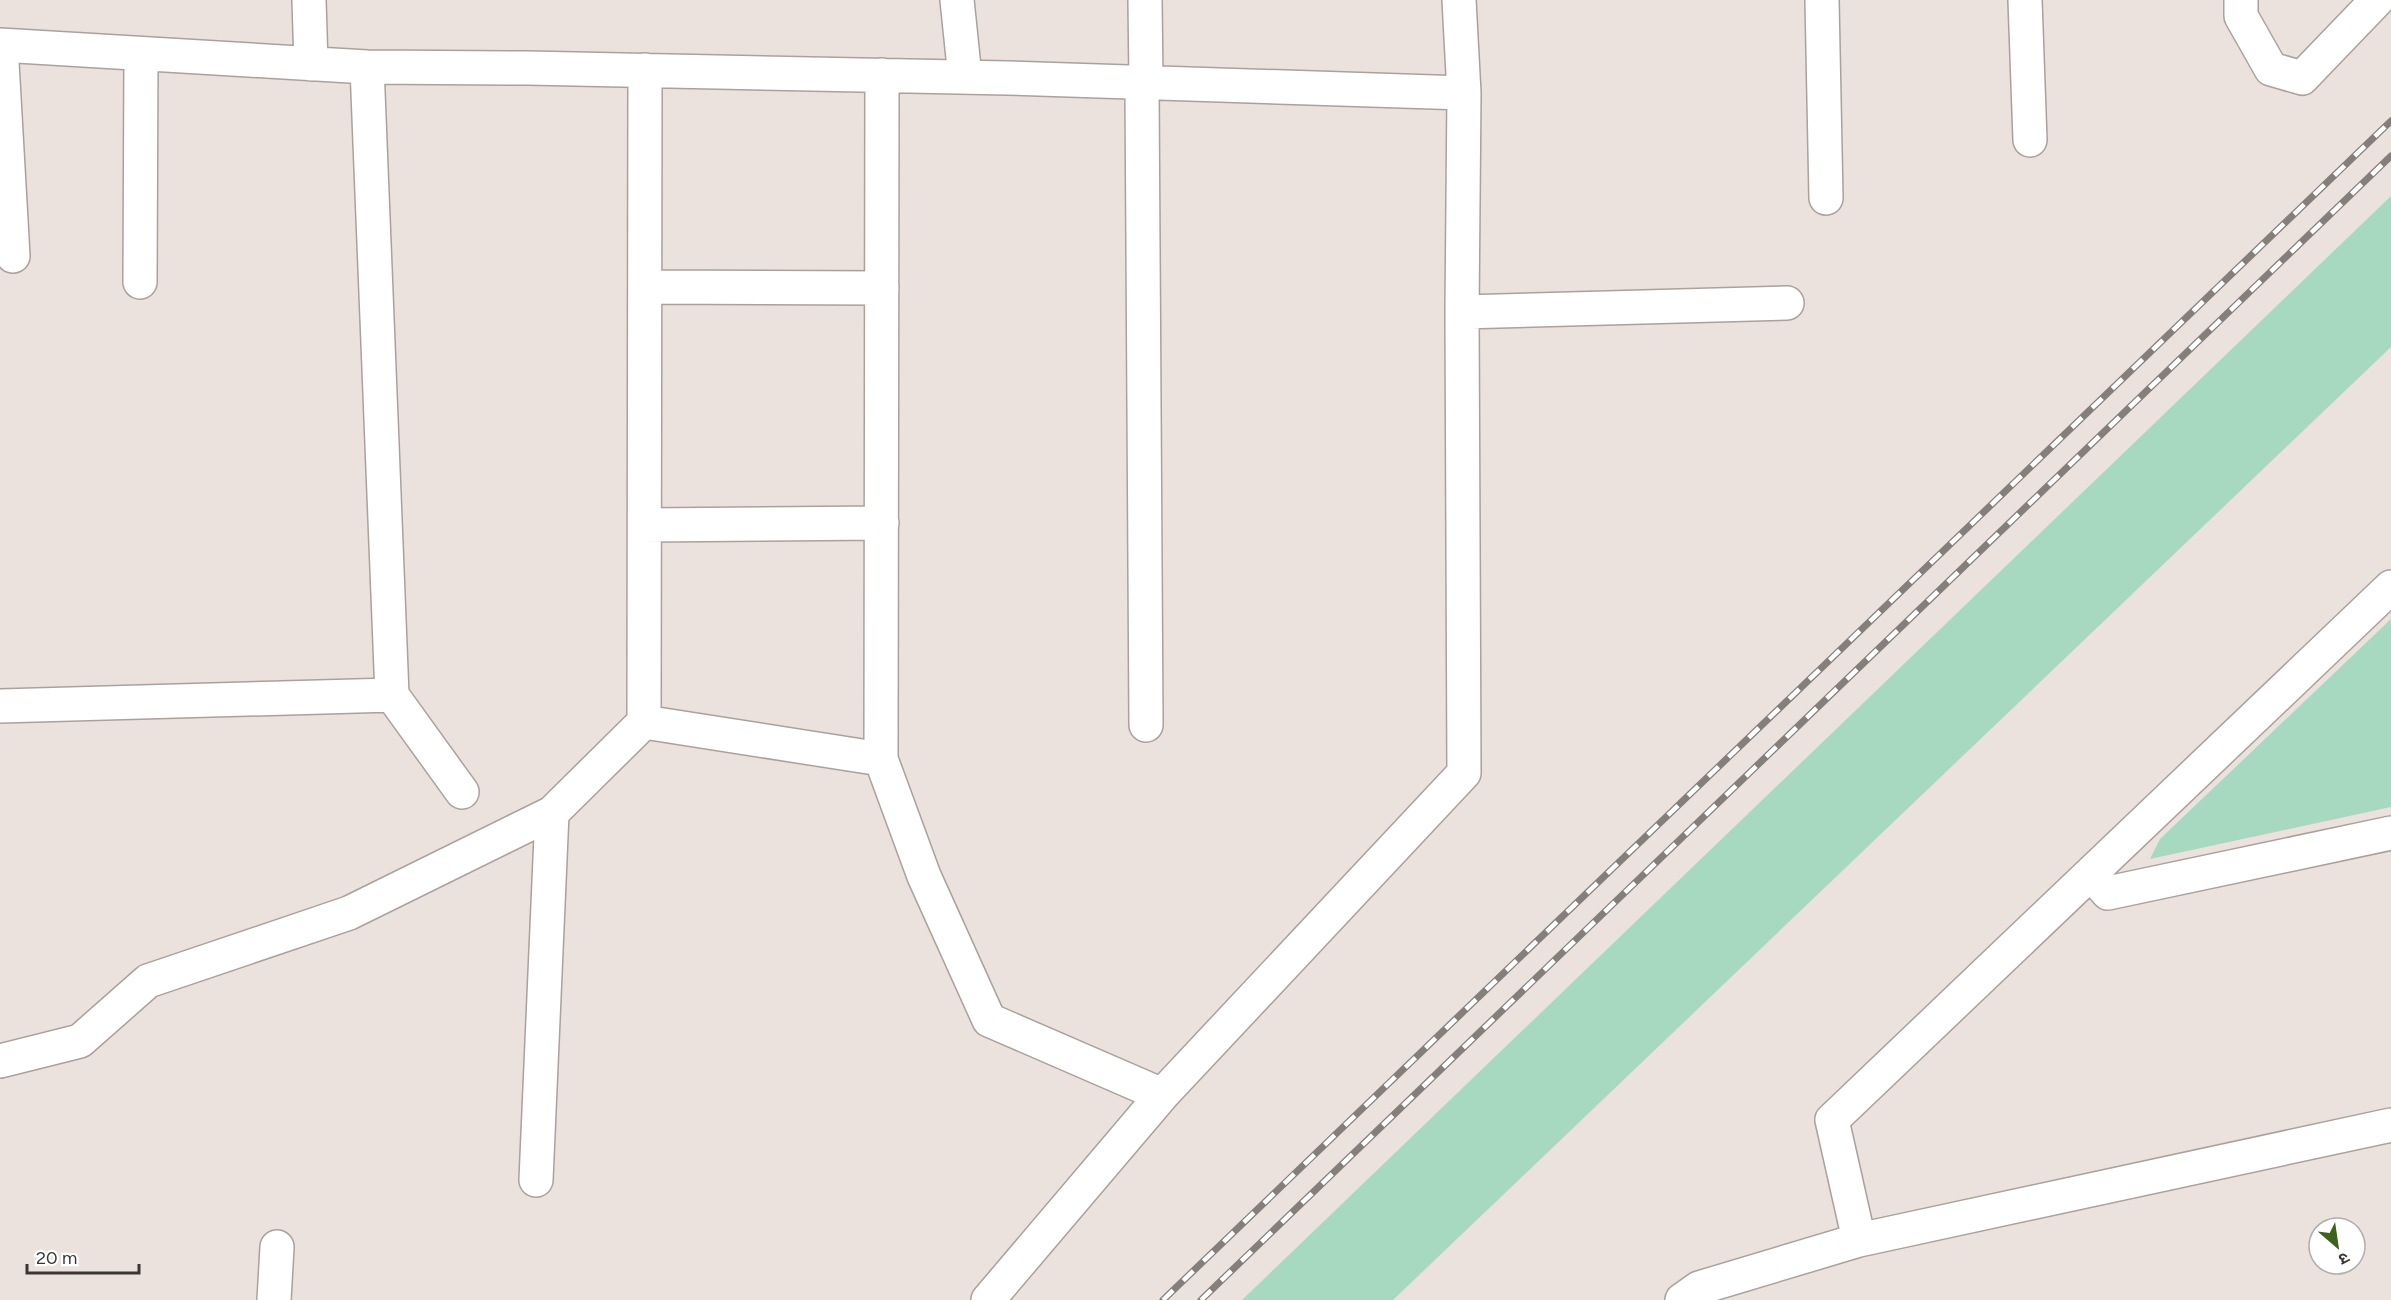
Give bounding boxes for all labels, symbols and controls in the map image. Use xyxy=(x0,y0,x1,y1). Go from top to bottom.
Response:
north arrow xyxy=(2307,1216,2367,1276)
scale bar xyxy=(27,1237,140,1275)
text: 20 m xyxy=(36,1247,77,1269)
text: उ xyxy=(2335,1248,2353,1270)

